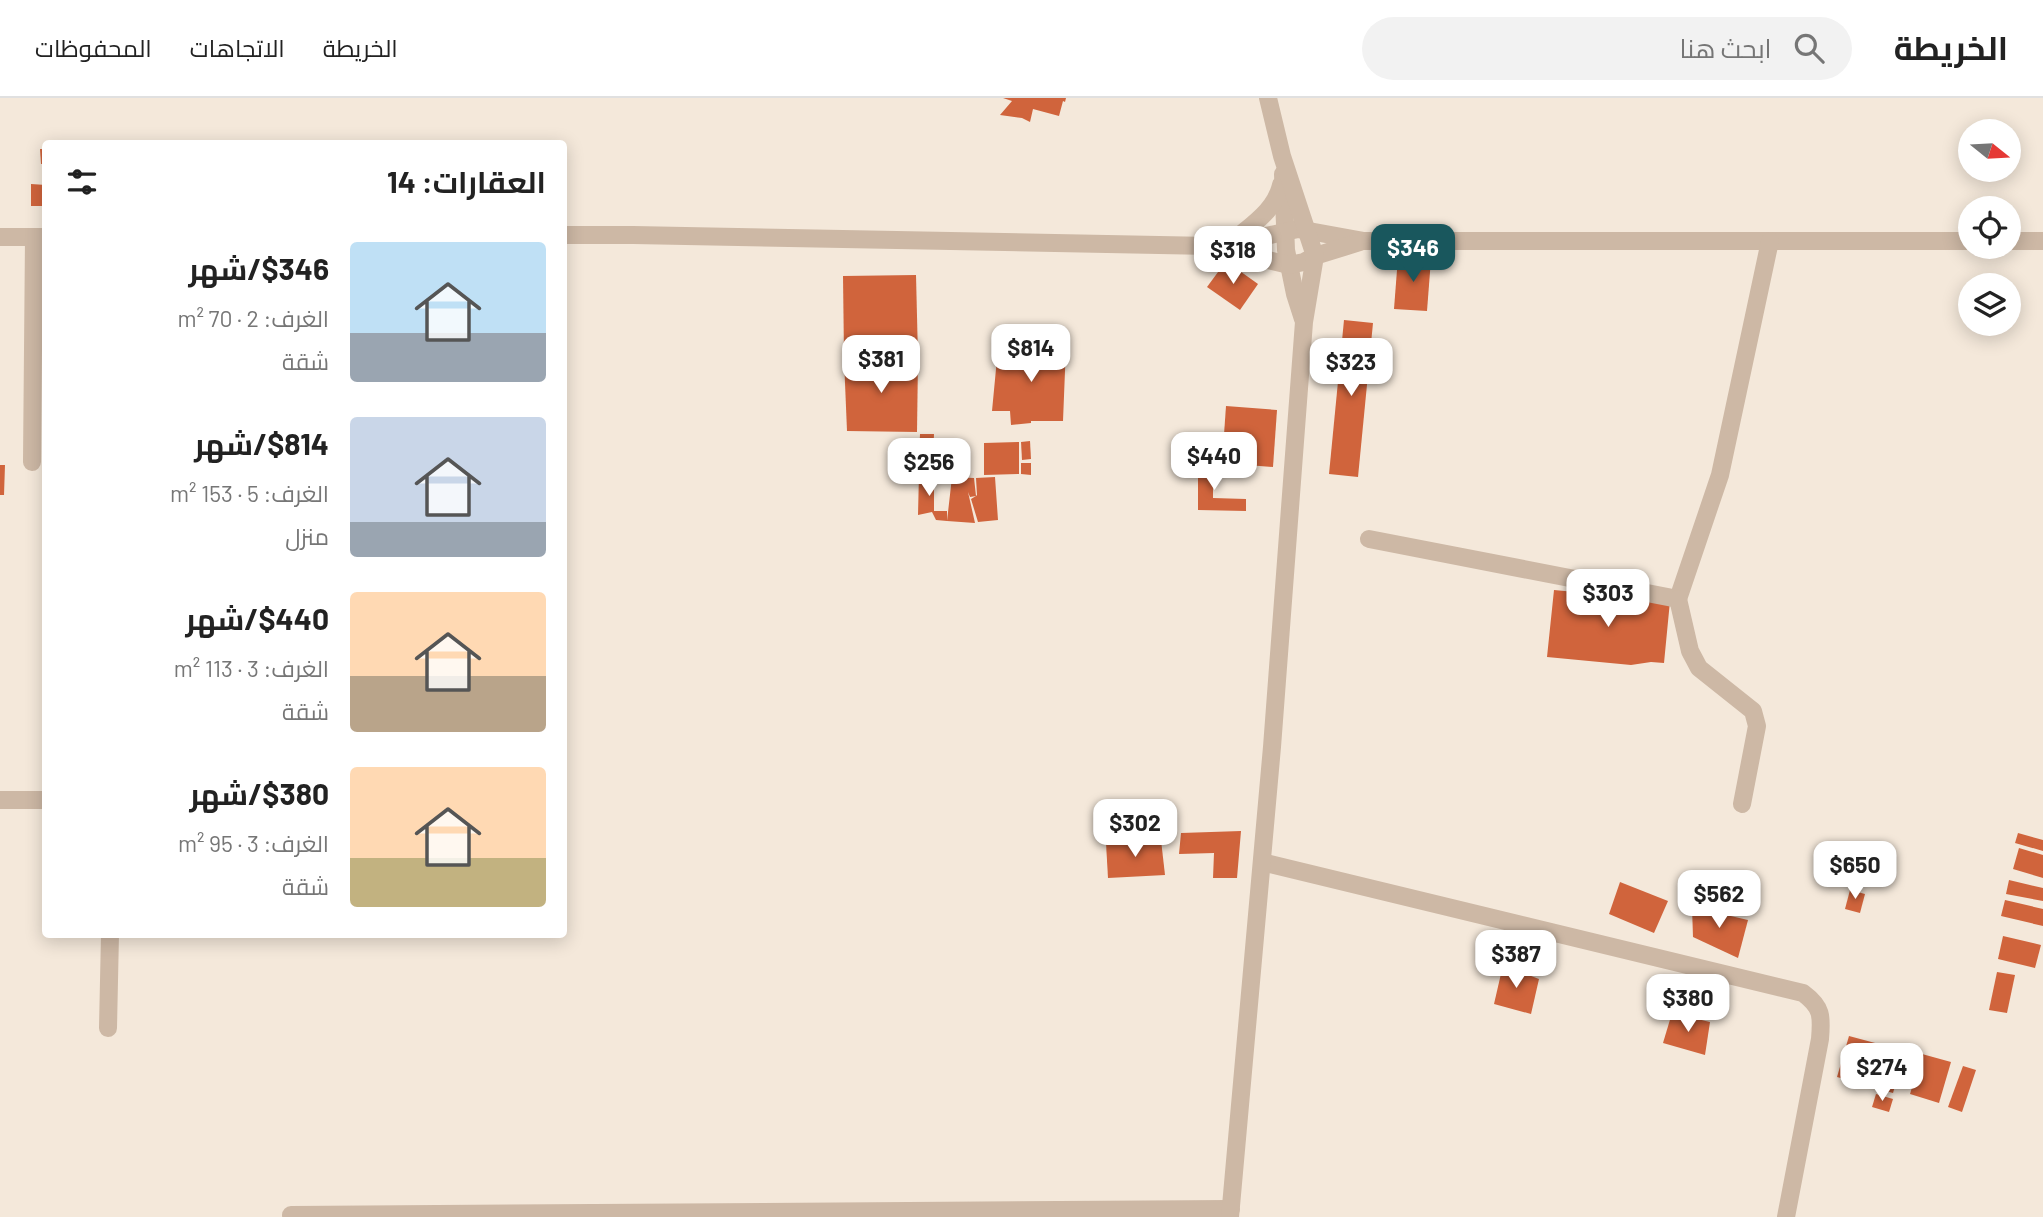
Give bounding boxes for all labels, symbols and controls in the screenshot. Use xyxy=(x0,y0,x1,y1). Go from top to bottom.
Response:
search box xyxy=(1362,17,1852,80)
text: الخريطة xyxy=(1894,27,2008,67)
icon: search xyxy=(1790,29,1828,67)
text: ابحث هنا xyxy=(1680,32,1772,63)
text: المحفوظات xyxy=(35,33,152,62)
text: الاتجاهات xyxy=(190,33,285,62)
text: الخريطة xyxy=(323,33,398,62)
north arrow xyxy=(1958,119,2021,182)
map controls xyxy=(1958,119,2021,336)
icon: filters xyxy=(63,163,101,201)
text: العقارات: 14 xyxy=(387,163,546,199)
button: locate xyxy=(1958,196,2021,259)
pin: $346 xyxy=(1372,225,1454,284)
pin: $318 xyxy=(1192,226,1274,286)
text: $346 xyxy=(1387,233,1439,261)
text: $318 xyxy=(1210,235,1256,263)
text: $346/شهر xyxy=(189,250,329,286)
icon: home xyxy=(406,270,490,354)
button: layers xyxy=(1958,273,2021,336)
text: الغرف: 2 · 70 m² xyxy=(177,304,329,332)
pin: $814 xyxy=(990,324,1072,384)
text: $814 xyxy=(1007,333,1055,361)
pin: $381 xyxy=(840,336,922,395)
pin: $323 xyxy=(1310,338,1392,398)
text: $381 xyxy=(858,344,904,372)
text: شقة xyxy=(282,347,329,375)
text: $323 xyxy=(1326,347,1376,375)
text: $814/شهر xyxy=(194,425,329,461)
pin: $440 xyxy=(1173,432,1255,492)
pin: $256 xyxy=(888,438,970,498)
text: $440 xyxy=(1187,441,1241,469)
icon: home xyxy=(406,445,490,529)
text: $256 xyxy=(904,447,954,475)
text: الغرف: 5 · 153 m² xyxy=(170,479,329,507)
text: منزل xyxy=(285,522,329,550)
pin: $303 xyxy=(1567,570,1649,629)
text: $303 xyxy=(1582,578,1634,606)
text: $440/شهر xyxy=(186,600,329,636)
icon: home xyxy=(406,620,490,704)
text: الغرف: 3 · 113 m² xyxy=(174,654,329,682)
text: شقة xyxy=(282,697,329,725)
text: $380/شهر xyxy=(189,775,329,811)
icon: home xyxy=(406,795,490,879)
pin: $302 xyxy=(1094,800,1176,859)
text: $302 xyxy=(1109,808,1161,836)
text: الغرف: 3 · 95 m² xyxy=(178,829,329,857)
pin: $650 xyxy=(1814,842,1896,901)
text: $650 xyxy=(1829,850,1881,878)
pin: $562 xyxy=(1678,870,1760,930)
text: شقة xyxy=(282,872,329,900)
text: $562 xyxy=(1694,879,1744,907)
pin: $387 xyxy=(1475,930,1557,990)
text: $387 xyxy=(1491,939,1541,967)
pin: $380 xyxy=(1647,974,1729,1034)
text: $380 xyxy=(1662,983,1714,1011)
pin: $274 xyxy=(1841,1044,1923,1103)
text: $274 xyxy=(1856,1052,1908,1080)

